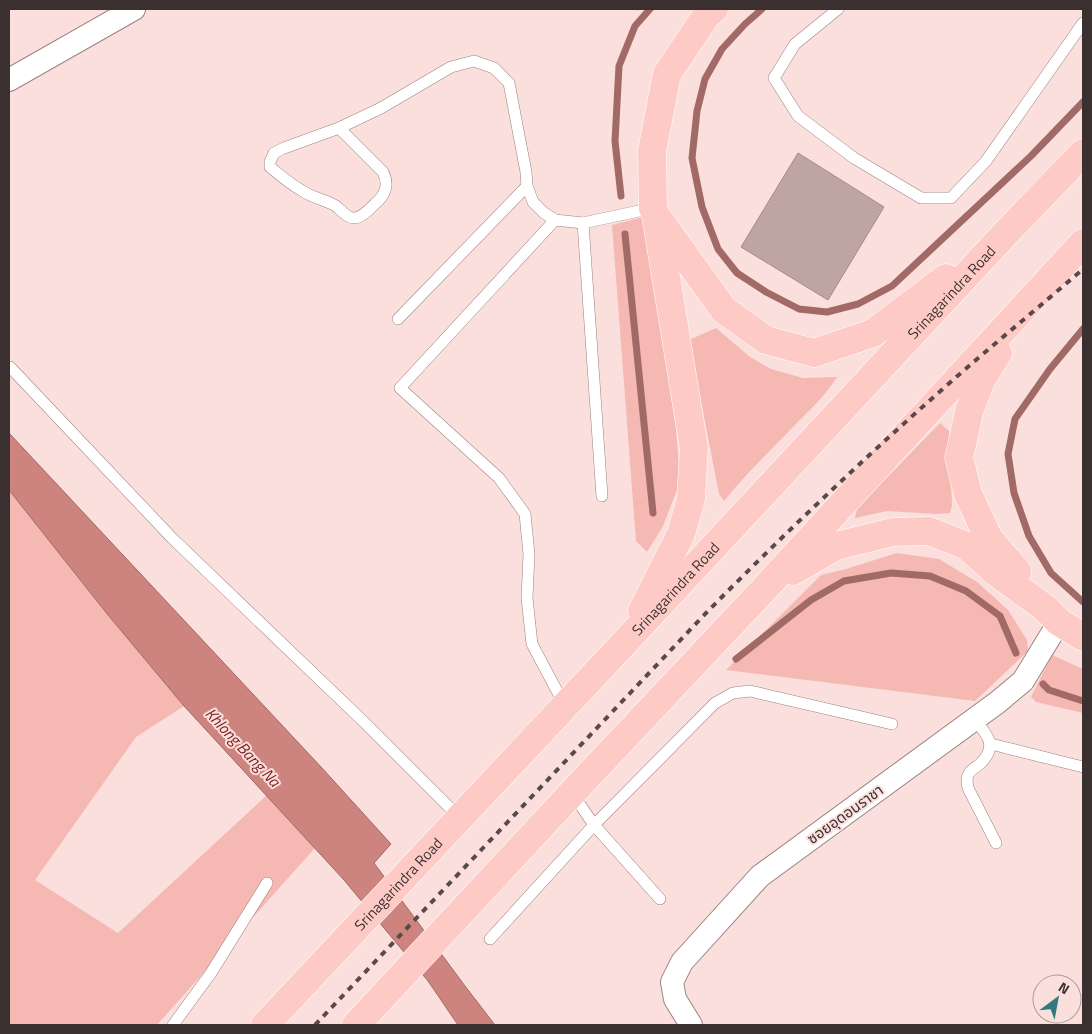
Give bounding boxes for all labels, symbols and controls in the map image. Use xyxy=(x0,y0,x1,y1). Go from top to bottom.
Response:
street label: Srinagarindra Road xyxy=(902,240,1000,344)
street label: Srinagarindra Road xyxy=(626,536,725,640)
water label: Khlong Bang Na xyxy=(200,702,287,793)
street label: ซอยอุดอนราชา xyxy=(802,778,888,850)
street label: Srinagarindra Road xyxy=(348,832,448,935)
north arrow xyxy=(1032,974,1082,1024)
text: N xyxy=(1054,976,1074,999)

